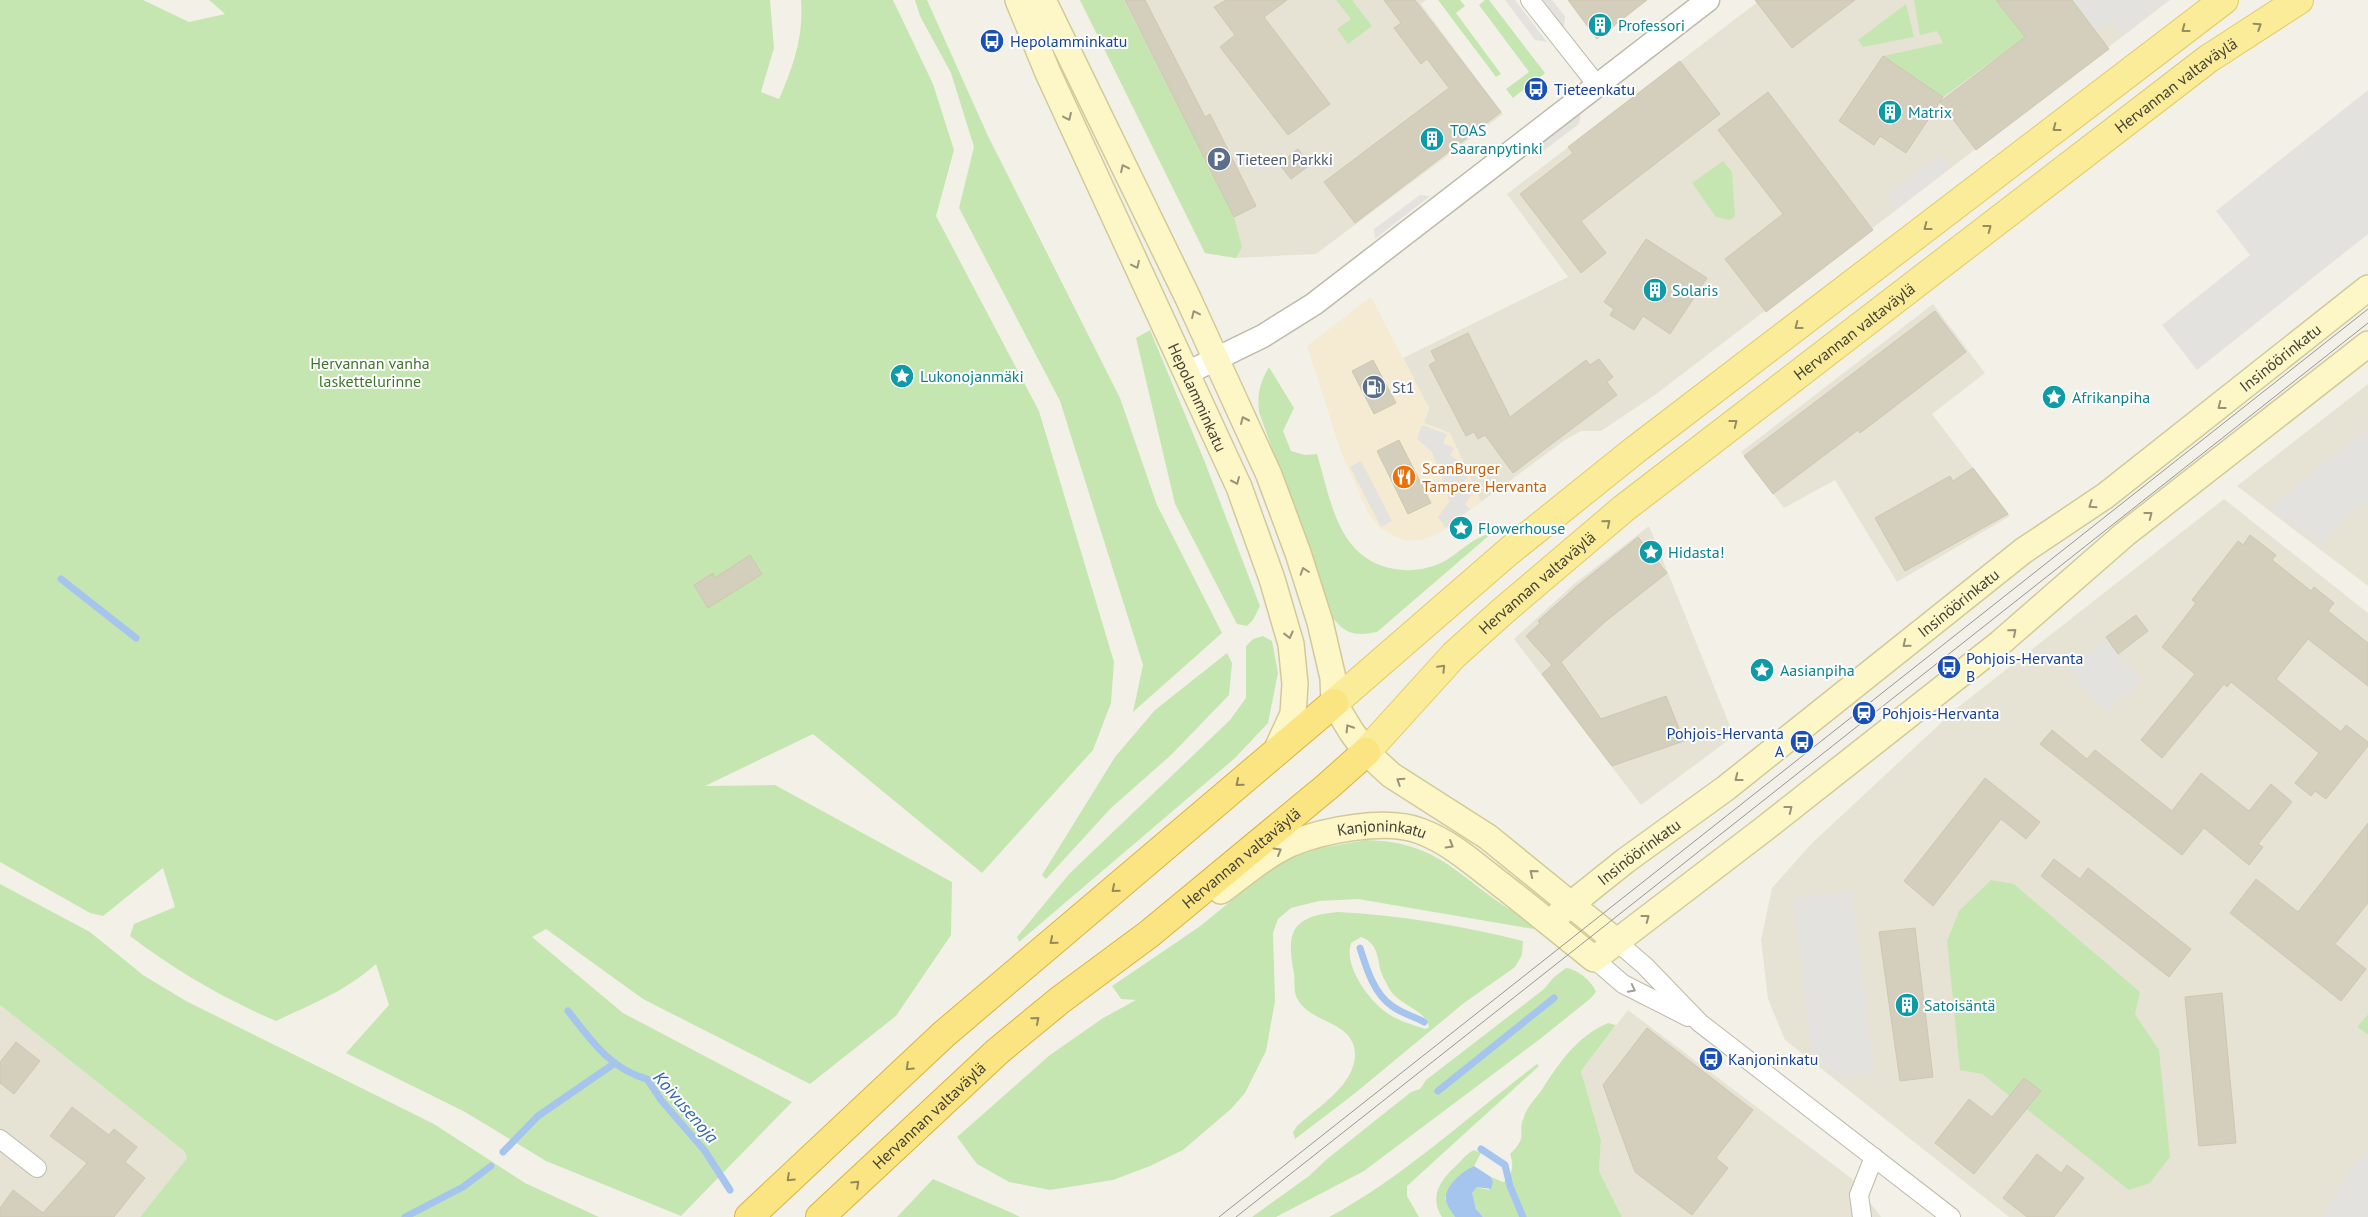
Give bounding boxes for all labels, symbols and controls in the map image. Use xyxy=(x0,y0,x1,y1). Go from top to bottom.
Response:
building icon: Professori xyxy=(1587,12,1613,38)
place label: Professori xyxy=(1618,15,1685,35)
one-way arrow xyxy=(2181,23,2191,32)
one-way arrow xyxy=(2253,23,2262,33)
bus stop icon: Hepolamminkatu xyxy=(979,28,1005,54)
place label: Hepolamminkatu xyxy=(1010,31,1127,51)
street label: Hervannan valtaväylä xyxy=(2111,33,2241,137)
bus stop icon: Tieteenkatu xyxy=(1523,76,1549,102)
place label: Tieteenkatu xyxy=(1554,79,1635,99)
building icon: Matrix xyxy=(1877,99,1903,125)
place label: Matrix xyxy=(1908,102,1952,122)
one-way arrow xyxy=(1062,112,1072,121)
place label: TOAS Saaranpytinki xyxy=(1450,120,1543,158)
one-way arrow xyxy=(2052,122,2062,131)
building icon: TOAS Saaranpytinki xyxy=(1419,126,1445,152)
parking icon: Tieteen Parkki xyxy=(1206,146,1232,172)
place label: Tieteen Parkki xyxy=(1236,149,1333,169)
one-way arrow xyxy=(1120,164,1131,173)
one-way arrow xyxy=(1923,221,1933,230)
one-way arrow xyxy=(1982,226,1991,234)
one-way arrow xyxy=(1129,260,1140,269)
building icon: Solaris xyxy=(1642,277,1668,303)
street label: Hervannan valtaväylä xyxy=(1790,278,1919,384)
place label: Solaris xyxy=(1672,280,1718,300)
one-way arrow xyxy=(1191,310,1201,319)
street label: Insinöörinkatu xyxy=(2235,319,2325,396)
one-way arrow xyxy=(1794,320,1804,329)
street label: Hepolamminkatu xyxy=(1164,340,1231,455)
park label: Hervannan vanha laskettelurinne xyxy=(310,353,430,391)
place icon: Lukonojanmäki xyxy=(889,363,915,389)
place label: Lukonojanmäki xyxy=(920,366,1024,386)
fuel station icon: St1 xyxy=(1361,374,1387,400)
place label: St1 xyxy=(1392,377,1415,397)
place icon: Afrikanpiha xyxy=(2041,384,2067,410)
place label: Afrikanpiha xyxy=(2072,387,2150,407)
one-way arrow xyxy=(2218,400,2227,408)
one-way arrow xyxy=(1239,416,1250,425)
one-way arrow xyxy=(1728,421,1737,429)
place label: ScanBurger Tampere Hervanta xyxy=(1422,458,1547,496)
restaurant icon: ScanBurger Tampere Hervanta xyxy=(1391,464,1417,490)
one-way arrow xyxy=(1229,476,1240,485)
one-way arrow xyxy=(2089,499,2098,508)
one-way arrow xyxy=(2143,512,2152,520)
place icon: Flowerhouse xyxy=(1448,515,1474,541)
place label: Flowerhouse xyxy=(1478,518,1565,538)
one-way arrow xyxy=(1601,519,1610,528)
street label: Hervannan valtaväylä xyxy=(1474,527,1599,638)
place icon: Hidasta! xyxy=(1638,539,1664,565)
place label: Hidasta! xyxy=(1668,542,1725,562)
street label: Insinöörinkatu xyxy=(1913,564,2003,641)
one-way arrow xyxy=(1299,567,1309,576)
one-way arrow xyxy=(2007,629,2016,638)
one-way arrow xyxy=(1283,630,1293,638)
one-way arrow xyxy=(1903,639,1912,647)
place label: Pohjois-Hervanta B xyxy=(1966,648,2083,686)
bus stop icon: Pohjois-Hervanta B xyxy=(1936,654,1962,680)
place icon: Aasianpiha xyxy=(1749,657,1775,683)
place label: Aasianpiha xyxy=(1780,660,1855,680)
one-way arrow xyxy=(1436,665,1445,674)
station icon: Pohjois-Hervanta xyxy=(1851,700,1877,726)
place label: Pohjois-Hervanta xyxy=(1882,703,1999,723)
place label: Pohjois-Hervanta A xyxy=(1667,723,1785,761)
one-way arrow xyxy=(1346,724,1356,733)
bus stop icon: Pohjois-Hervanta A xyxy=(1789,729,1815,755)
one-way arrow xyxy=(1734,772,1744,781)
one-way arrow xyxy=(1235,777,1244,786)
one-way arrow xyxy=(1396,777,1405,787)
street label: Hervannan valtaväylä xyxy=(1178,803,1304,913)
one-way arrow xyxy=(1783,806,1793,815)
street label: Insinöörinkatu xyxy=(1593,814,1684,889)
street label: Kanjoninkatu xyxy=(1335,815,1430,843)
one-way arrow xyxy=(1444,839,1453,849)
one-way arrow xyxy=(1272,848,1281,858)
one-way arrow xyxy=(1530,871,1539,879)
one-way arrow xyxy=(1112,883,1121,891)
one-way arrow xyxy=(1640,915,1650,924)
one-way arrow xyxy=(1050,935,1059,944)
one-way arrow xyxy=(1627,983,1636,993)
building icon: Satoisäntä xyxy=(1894,992,1920,1018)
place label: Satoisäntä xyxy=(1924,995,1995,1015)
one-way arrow xyxy=(1030,1018,1039,1026)
bus stop icon: Kanjoninkatu xyxy=(1698,1046,1724,1072)
place label: Kanjoninkatu xyxy=(1728,1049,1818,1069)
street label: Hervannan valtaväylä xyxy=(868,1058,990,1173)
one-way arrow xyxy=(905,1061,914,1070)
water label: Koivusenoja xyxy=(648,1066,724,1148)
one-way arrow xyxy=(786,1172,795,1181)
one-way arrow xyxy=(851,1181,860,1190)

